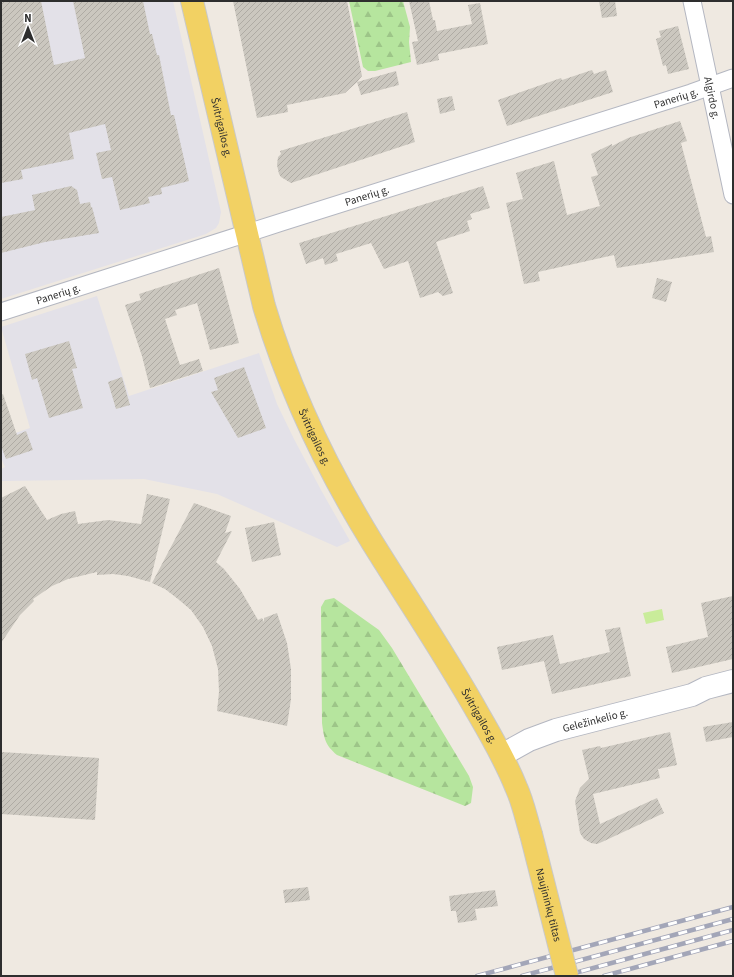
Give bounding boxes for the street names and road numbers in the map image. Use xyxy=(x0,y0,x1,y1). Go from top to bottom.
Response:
street label: Algirdo g. xyxy=(700,75,724,121)
street label: Panerių g. xyxy=(652,84,701,112)
street label: Švitrigailos g. xyxy=(207,96,236,160)
street label: Panerių g. xyxy=(343,182,391,210)
street label: Panerių g. xyxy=(34,280,83,308)
street label: Švitrigailos g. xyxy=(295,406,335,468)
street label: Švitrigailos g. xyxy=(457,686,501,747)
street label: Geležinkelio g. xyxy=(561,705,630,736)
street label: Naujininkų tiltas xyxy=(532,867,565,944)

